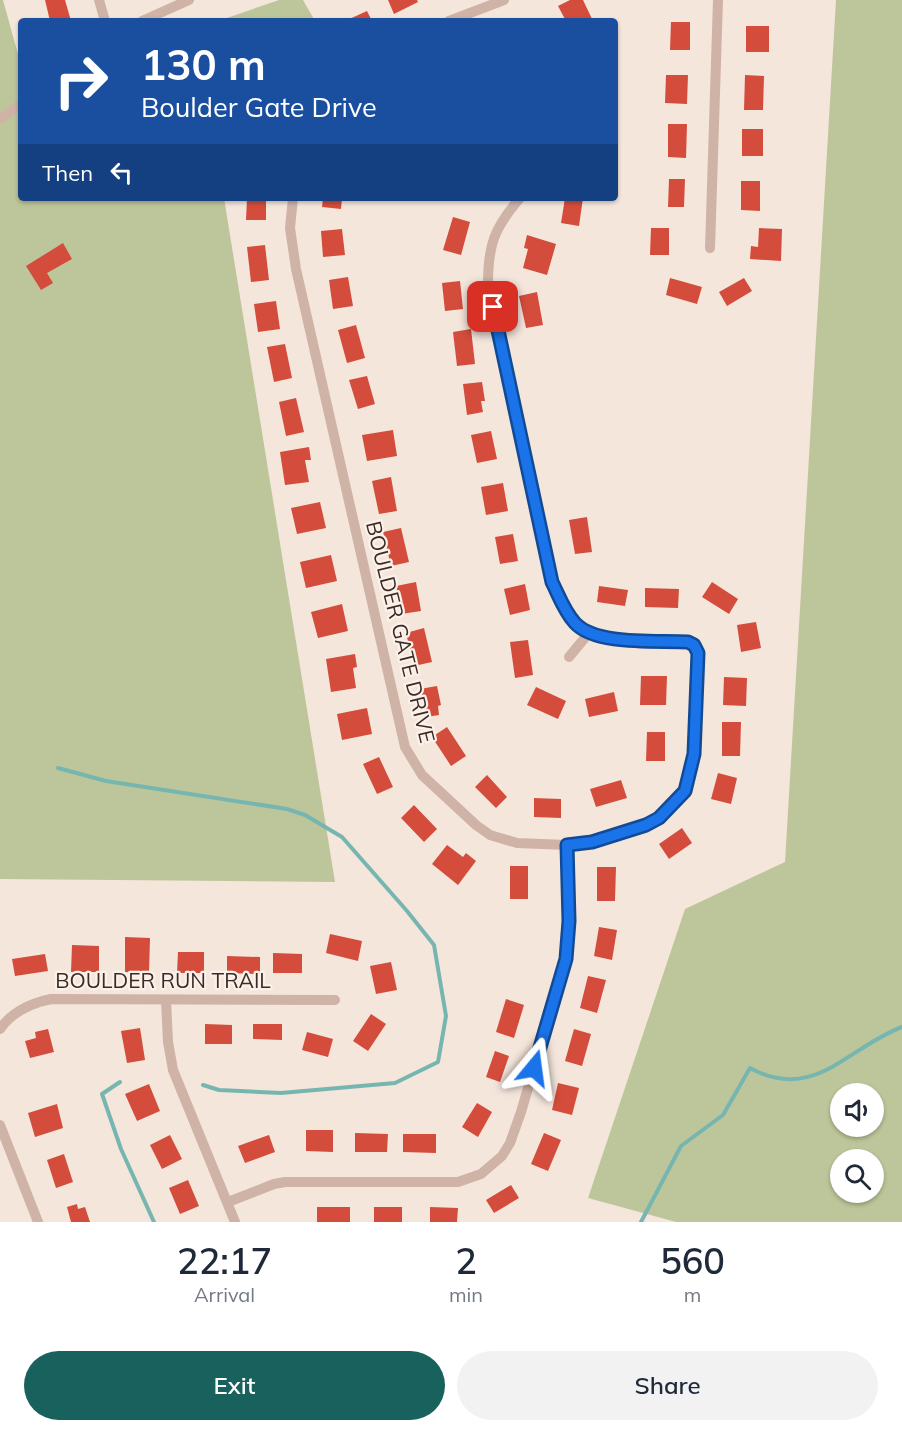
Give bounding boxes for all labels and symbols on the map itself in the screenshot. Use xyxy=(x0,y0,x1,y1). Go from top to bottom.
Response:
pin xyxy=(467,281,518,332)
street label: BOULDER GATE DRIVE xyxy=(361,518,441,745)
street label: BOULDER RUN TRAIL xyxy=(55,967,271,993)
position arrow xyxy=(502,1036,566,1100)

